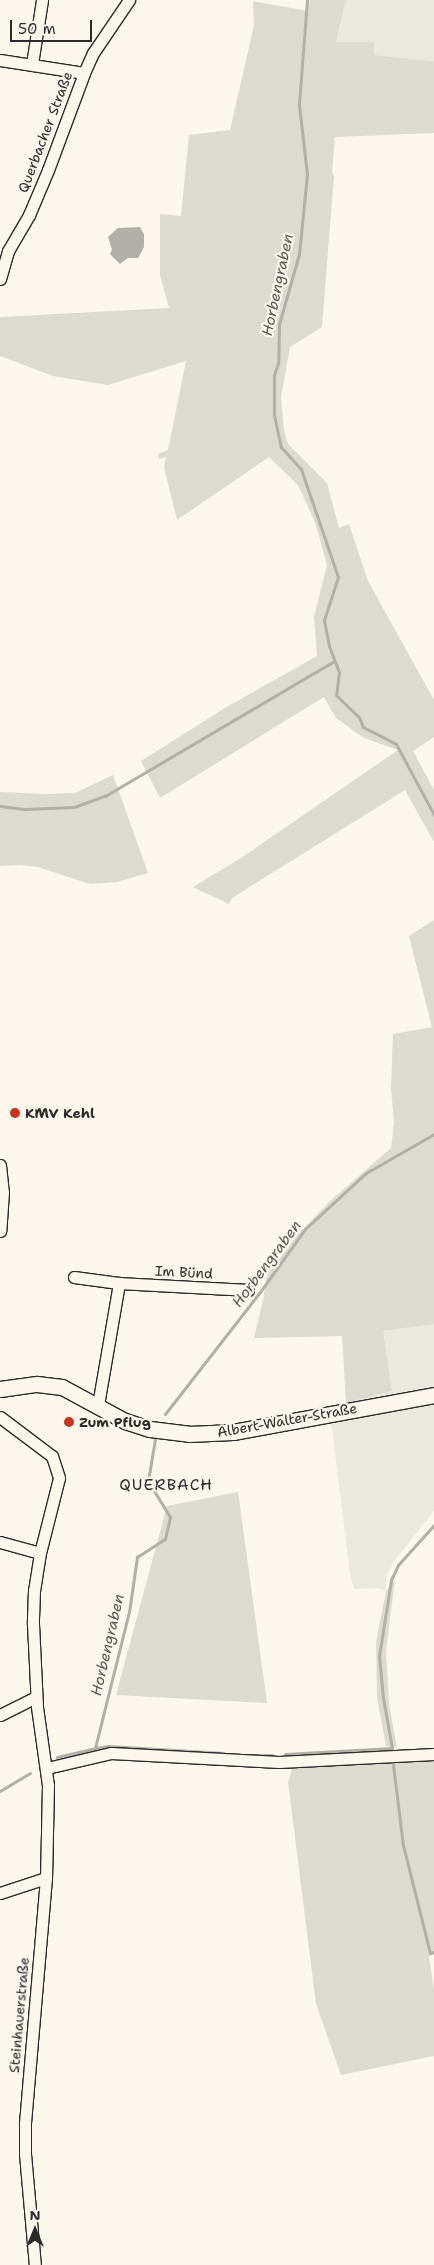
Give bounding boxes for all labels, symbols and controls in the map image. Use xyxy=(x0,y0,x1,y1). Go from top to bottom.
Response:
scale bar xyxy=(12,10,95,42)
text: 50 m xyxy=(18,19,56,39)
street label: Querbacher Straße xyxy=(14,69,76,195)
water label: Horbengraben xyxy=(258,232,298,338)
place label: KMV Kehl xyxy=(25,1105,95,1121)
marker: KMV Kehl xyxy=(9,1107,21,1119)
water label: Horbengraben xyxy=(228,1217,306,1311)
street label: Im Bünd xyxy=(155,1262,213,1282)
street label: Albert-Walter-Straße xyxy=(216,1399,358,1441)
place label: Zum Pflug xyxy=(79,1414,151,1430)
marker: Zum Pflug xyxy=(63,1416,75,1428)
district label: QUERBACH xyxy=(118,1475,214,1495)
water label: Horbengraben xyxy=(88,1592,128,1698)
street label: Steinhauerstraße xyxy=(6,1956,32,2074)
north arrow xyxy=(10,2205,60,2255)
text: N xyxy=(29,2206,41,2224)

